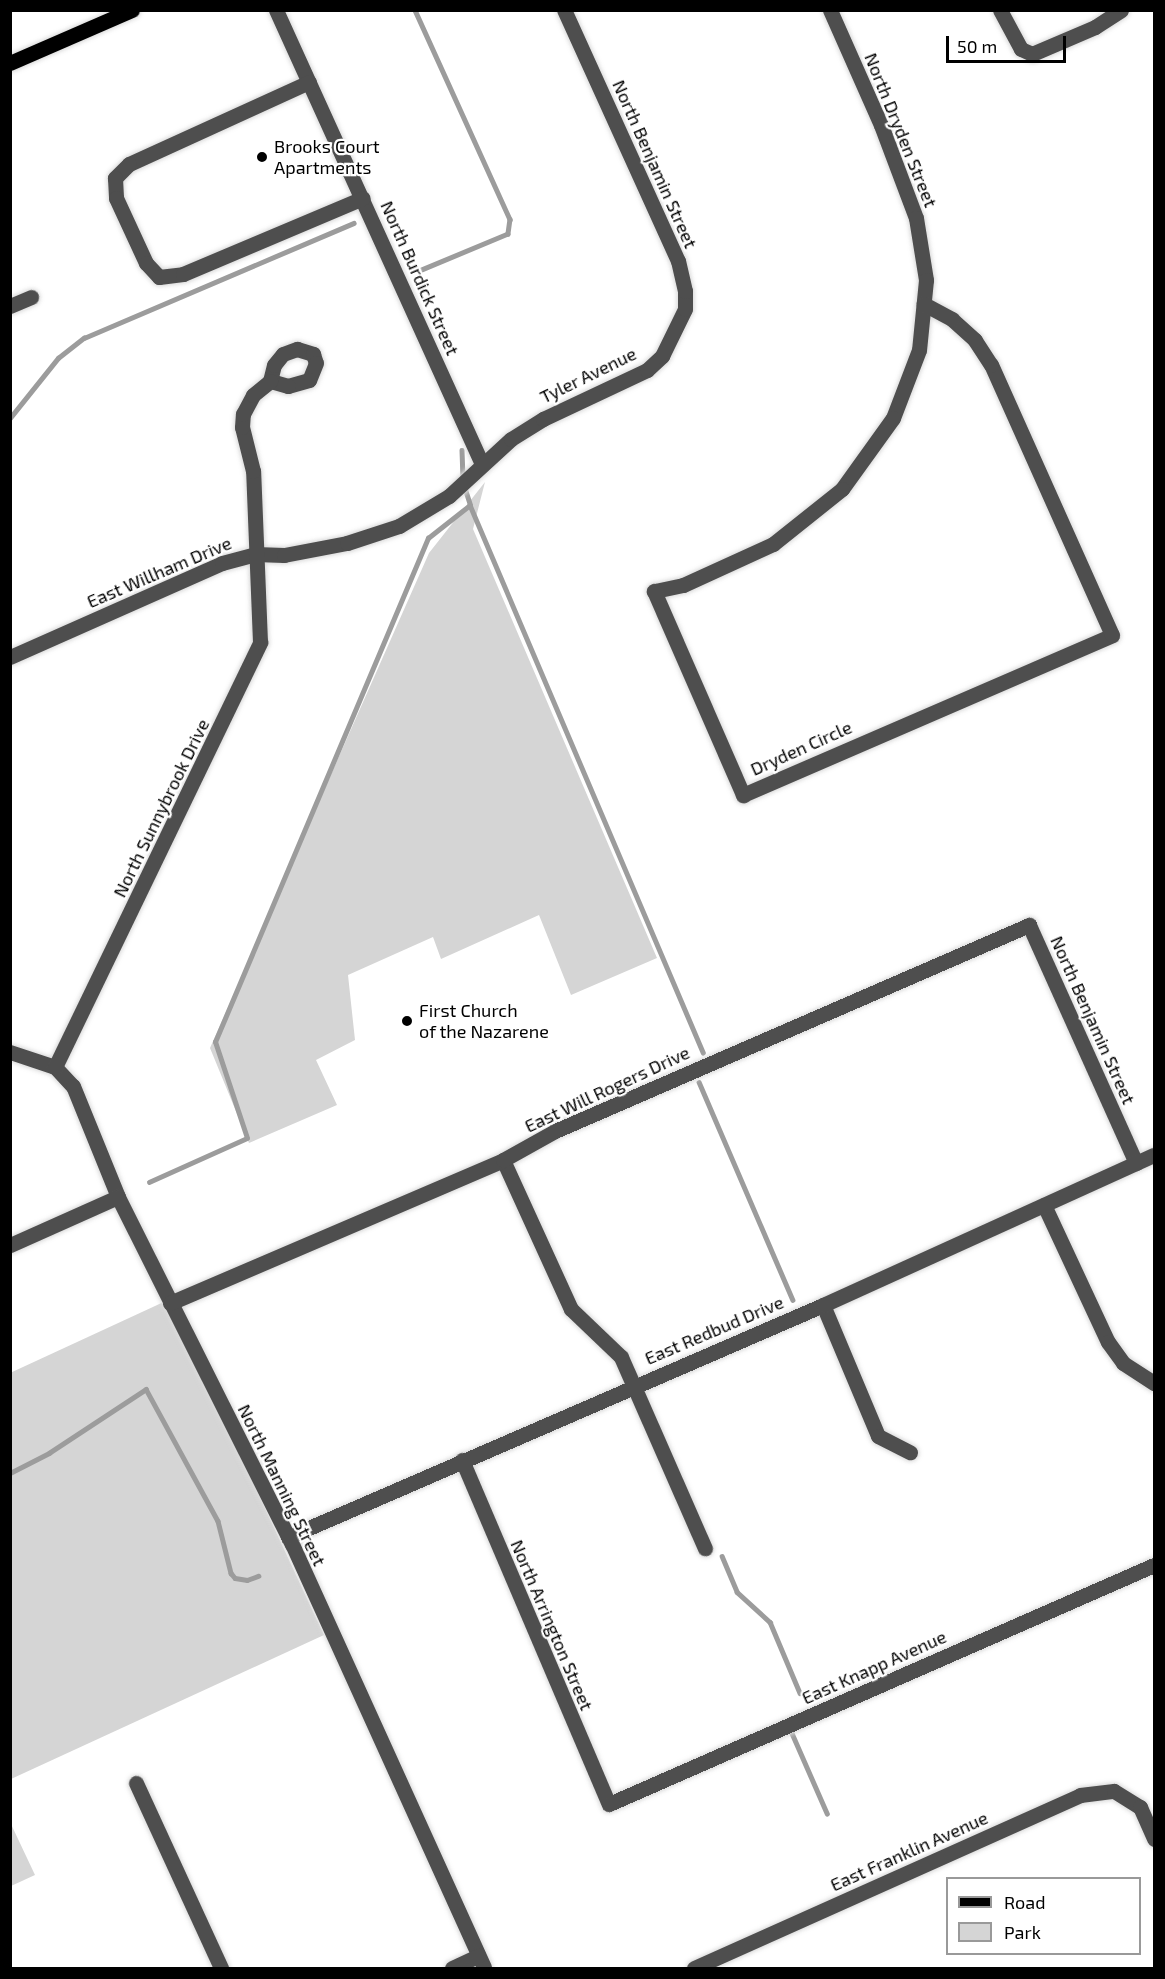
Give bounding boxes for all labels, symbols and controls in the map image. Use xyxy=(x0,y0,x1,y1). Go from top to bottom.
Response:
scale bar xyxy=(949,24,1069,62)
text: 50 m xyxy=(957,35,997,57)
street label: North Dryden Street xyxy=(860,50,942,210)
street label: North Benjamin Street xyxy=(608,77,702,251)
place label: Brooks Court Apartments xyxy=(274,136,380,178)
marker: Brooks Court Apartments xyxy=(255,150,269,164)
street label: North Burdick Street xyxy=(376,197,464,359)
street label: Tyler Avenue xyxy=(536,342,640,408)
street label: East Willham Drive xyxy=(83,532,235,612)
street label: North Sunnybrook Drive xyxy=(108,715,214,901)
street label: Dryden Circle xyxy=(747,716,855,780)
street label: North Benjamin Street xyxy=(1046,933,1140,1107)
place label: First Church of the Nazarene xyxy=(419,1000,549,1042)
marker: First Church of the Nazarene xyxy=(400,1014,414,1028)
street label: East Will Rogers Drive xyxy=(521,1041,693,1137)
street label: East Redbud Drive xyxy=(641,1291,787,1369)
street label: North Manning Street xyxy=(233,1401,331,1569)
street label: North Arrington Street xyxy=(506,1536,598,1714)
street label: East Knapp Avenue xyxy=(798,1625,950,1709)
street label: East Franklin Avenue xyxy=(827,1806,991,1896)
legend xyxy=(946,1877,1141,1955)
text: Road xyxy=(1004,1891,1045,1913)
text: Park xyxy=(1004,1921,1041,1943)

